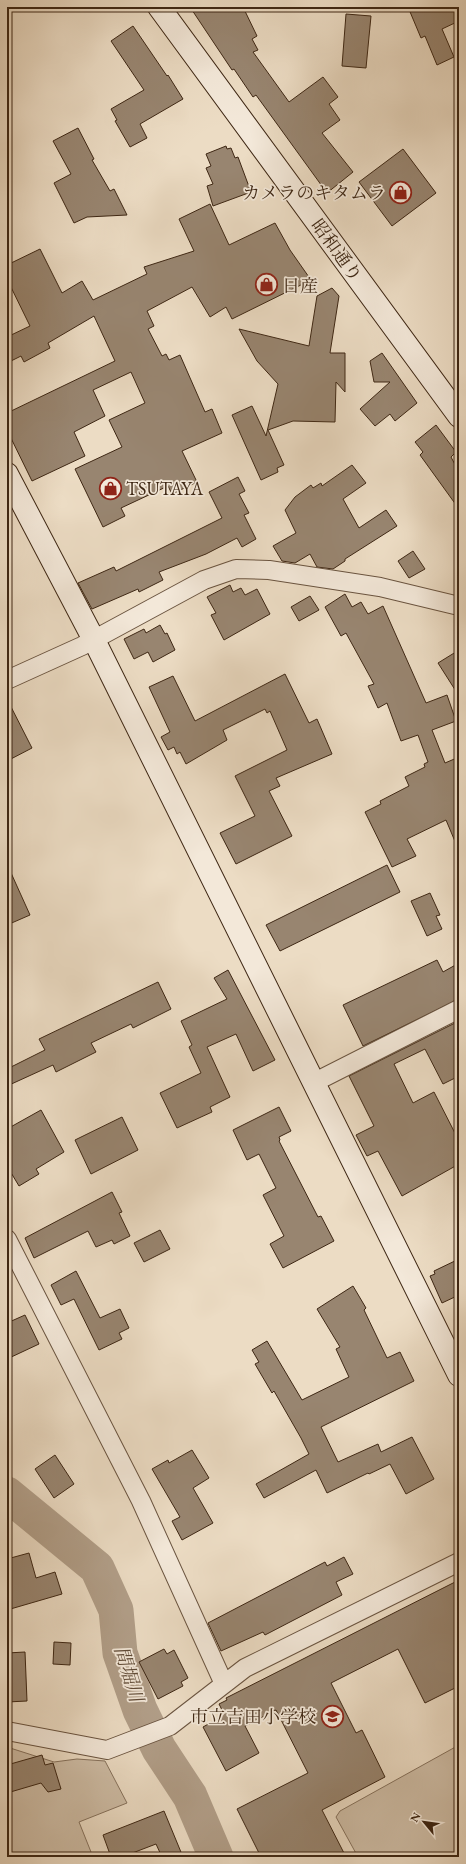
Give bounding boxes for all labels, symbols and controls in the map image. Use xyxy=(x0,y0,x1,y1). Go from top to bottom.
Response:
shop icon: カメラのキタムラ xyxy=(388,179,414,205)
place label: カメラのキタムラ xyxy=(242,181,386,204)
street label: 昭和通り xyxy=(307,214,367,286)
shop icon: 日産 xyxy=(253,272,279,298)
place label: 日産 xyxy=(282,274,318,297)
shop icon: TSUTAYA xyxy=(97,475,123,501)
place label: TSUTAYA xyxy=(126,477,204,500)
water label: 間堀川 xyxy=(109,1643,150,1707)
school or university icon: 市立吉田小学校 xyxy=(319,1703,345,1729)
place label: 市立吉田小学校 xyxy=(190,1705,316,1728)
north arrow xyxy=(404,1802,444,1842)
text: N xyxy=(407,1810,424,1824)

